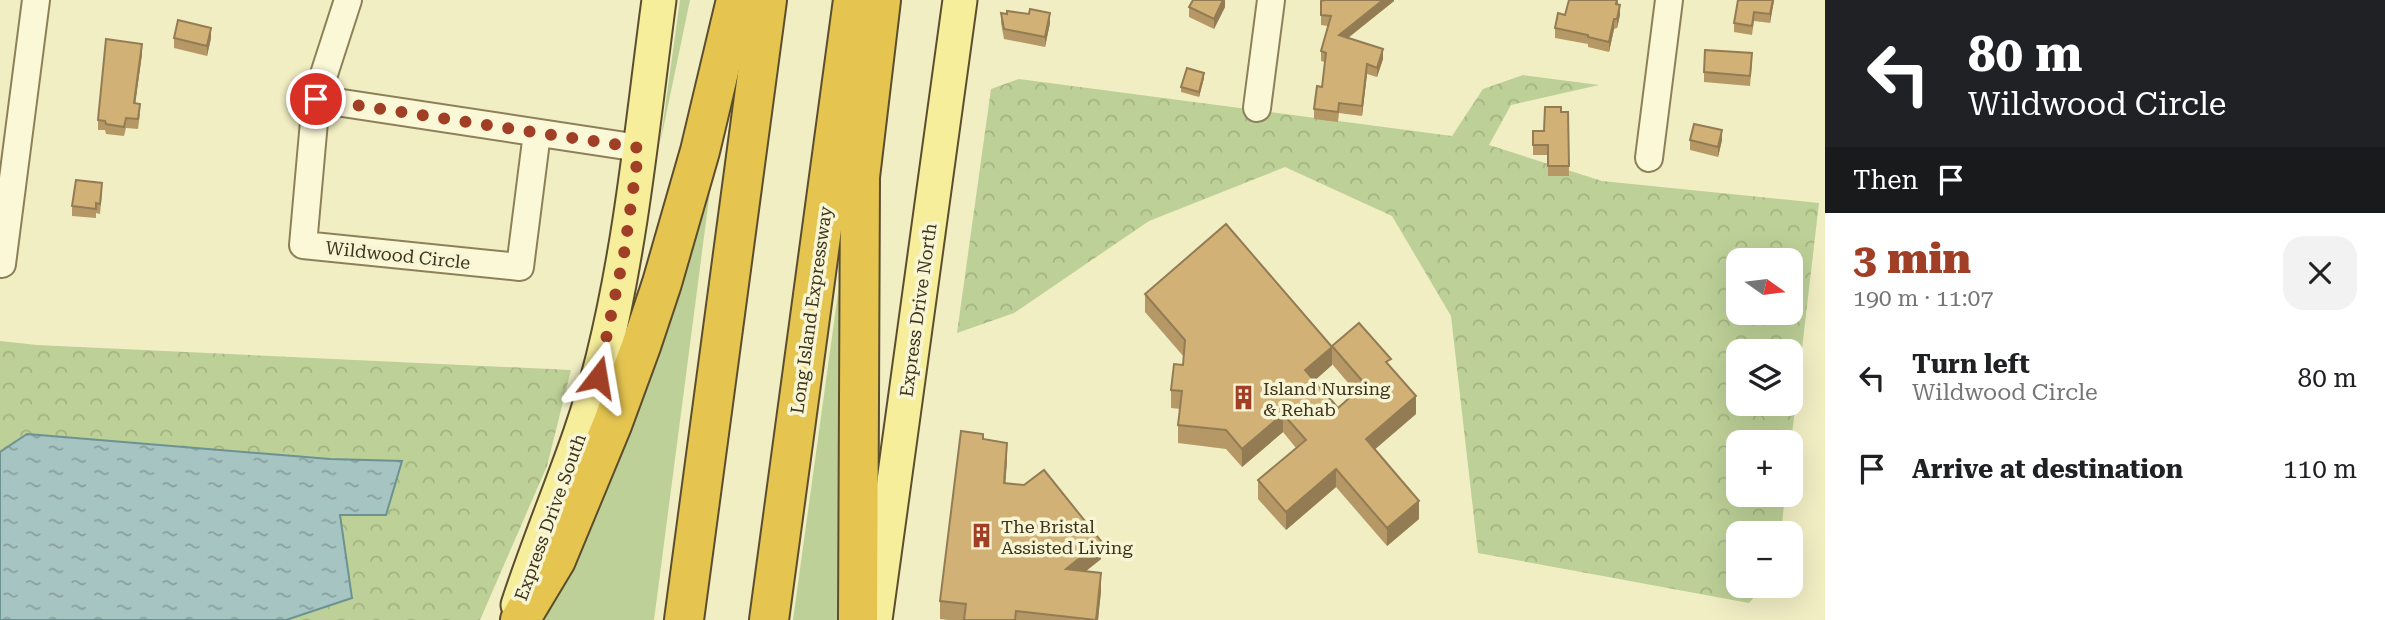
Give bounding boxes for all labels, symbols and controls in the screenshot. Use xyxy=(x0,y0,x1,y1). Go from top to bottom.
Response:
text: 80 m xyxy=(1968,26,2083,83)
icon: left xyxy=(1853,28,1944,119)
pin xyxy=(286,69,346,129)
icon: arrive xyxy=(297,80,335,118)
text: Wildwood Circle xyxy=(1968,85,2226,123)
icon: arrive xyxy=(1932,161,1970,199)
text: Then xyxy=(1853,165,1918,195)
street label: Long Island Expressway xyxy=(786,205,836,415)
street label: Express Drive North xyxy=(895,221,941,398)
text: 3 min xyxy=(1853,234,1971,283)
button: close xyxy=(2283,236,2357,310)
street label: Wildwood Circle xyxy=(325,237,471,273)
north arrow xyxy=(1726,248,1802,326)
map controls xyxy=(1726,248,1803,598)
text: 190 m · 11:07 xyxy=(1853,285,1993,312)
button: layers xyxy=(1726,339,1803,416)
position arrow xyxy=(561,340,635,414)
text: Turn left xyxy=(1912,349,2030,379)
icon: left xyxy=(1853,359,1891,397)
text: 80 m xyxy=(2298,363,2357,393)
place label: Island Nursing & Rehab xyxy=(1263,378,1391,420)
text: Wildwood Circle xyxy=(1912,379,2098,406)
building icon: Island Nursing & Rehab xyxy=(1229,384,1257,412)
street label: Express Drive South xyxy=(510,430,590,603)
button: + xyxy=(1726,430,1803,507)
icon: arrive xyxy=(1853,450,1891,488)
text: Arrive at destination xyxy=(1912,454,2183,484)
text: 110 m xyxy=(2283,454,2357,484)
place label: The Bristal Assisted Living xyxy=(1001,516,1133,558)
button: − xyxy=(1726,521,1803,598)
building icon: The Bristal Assisted Living xyxy=(967,522,995,550)

